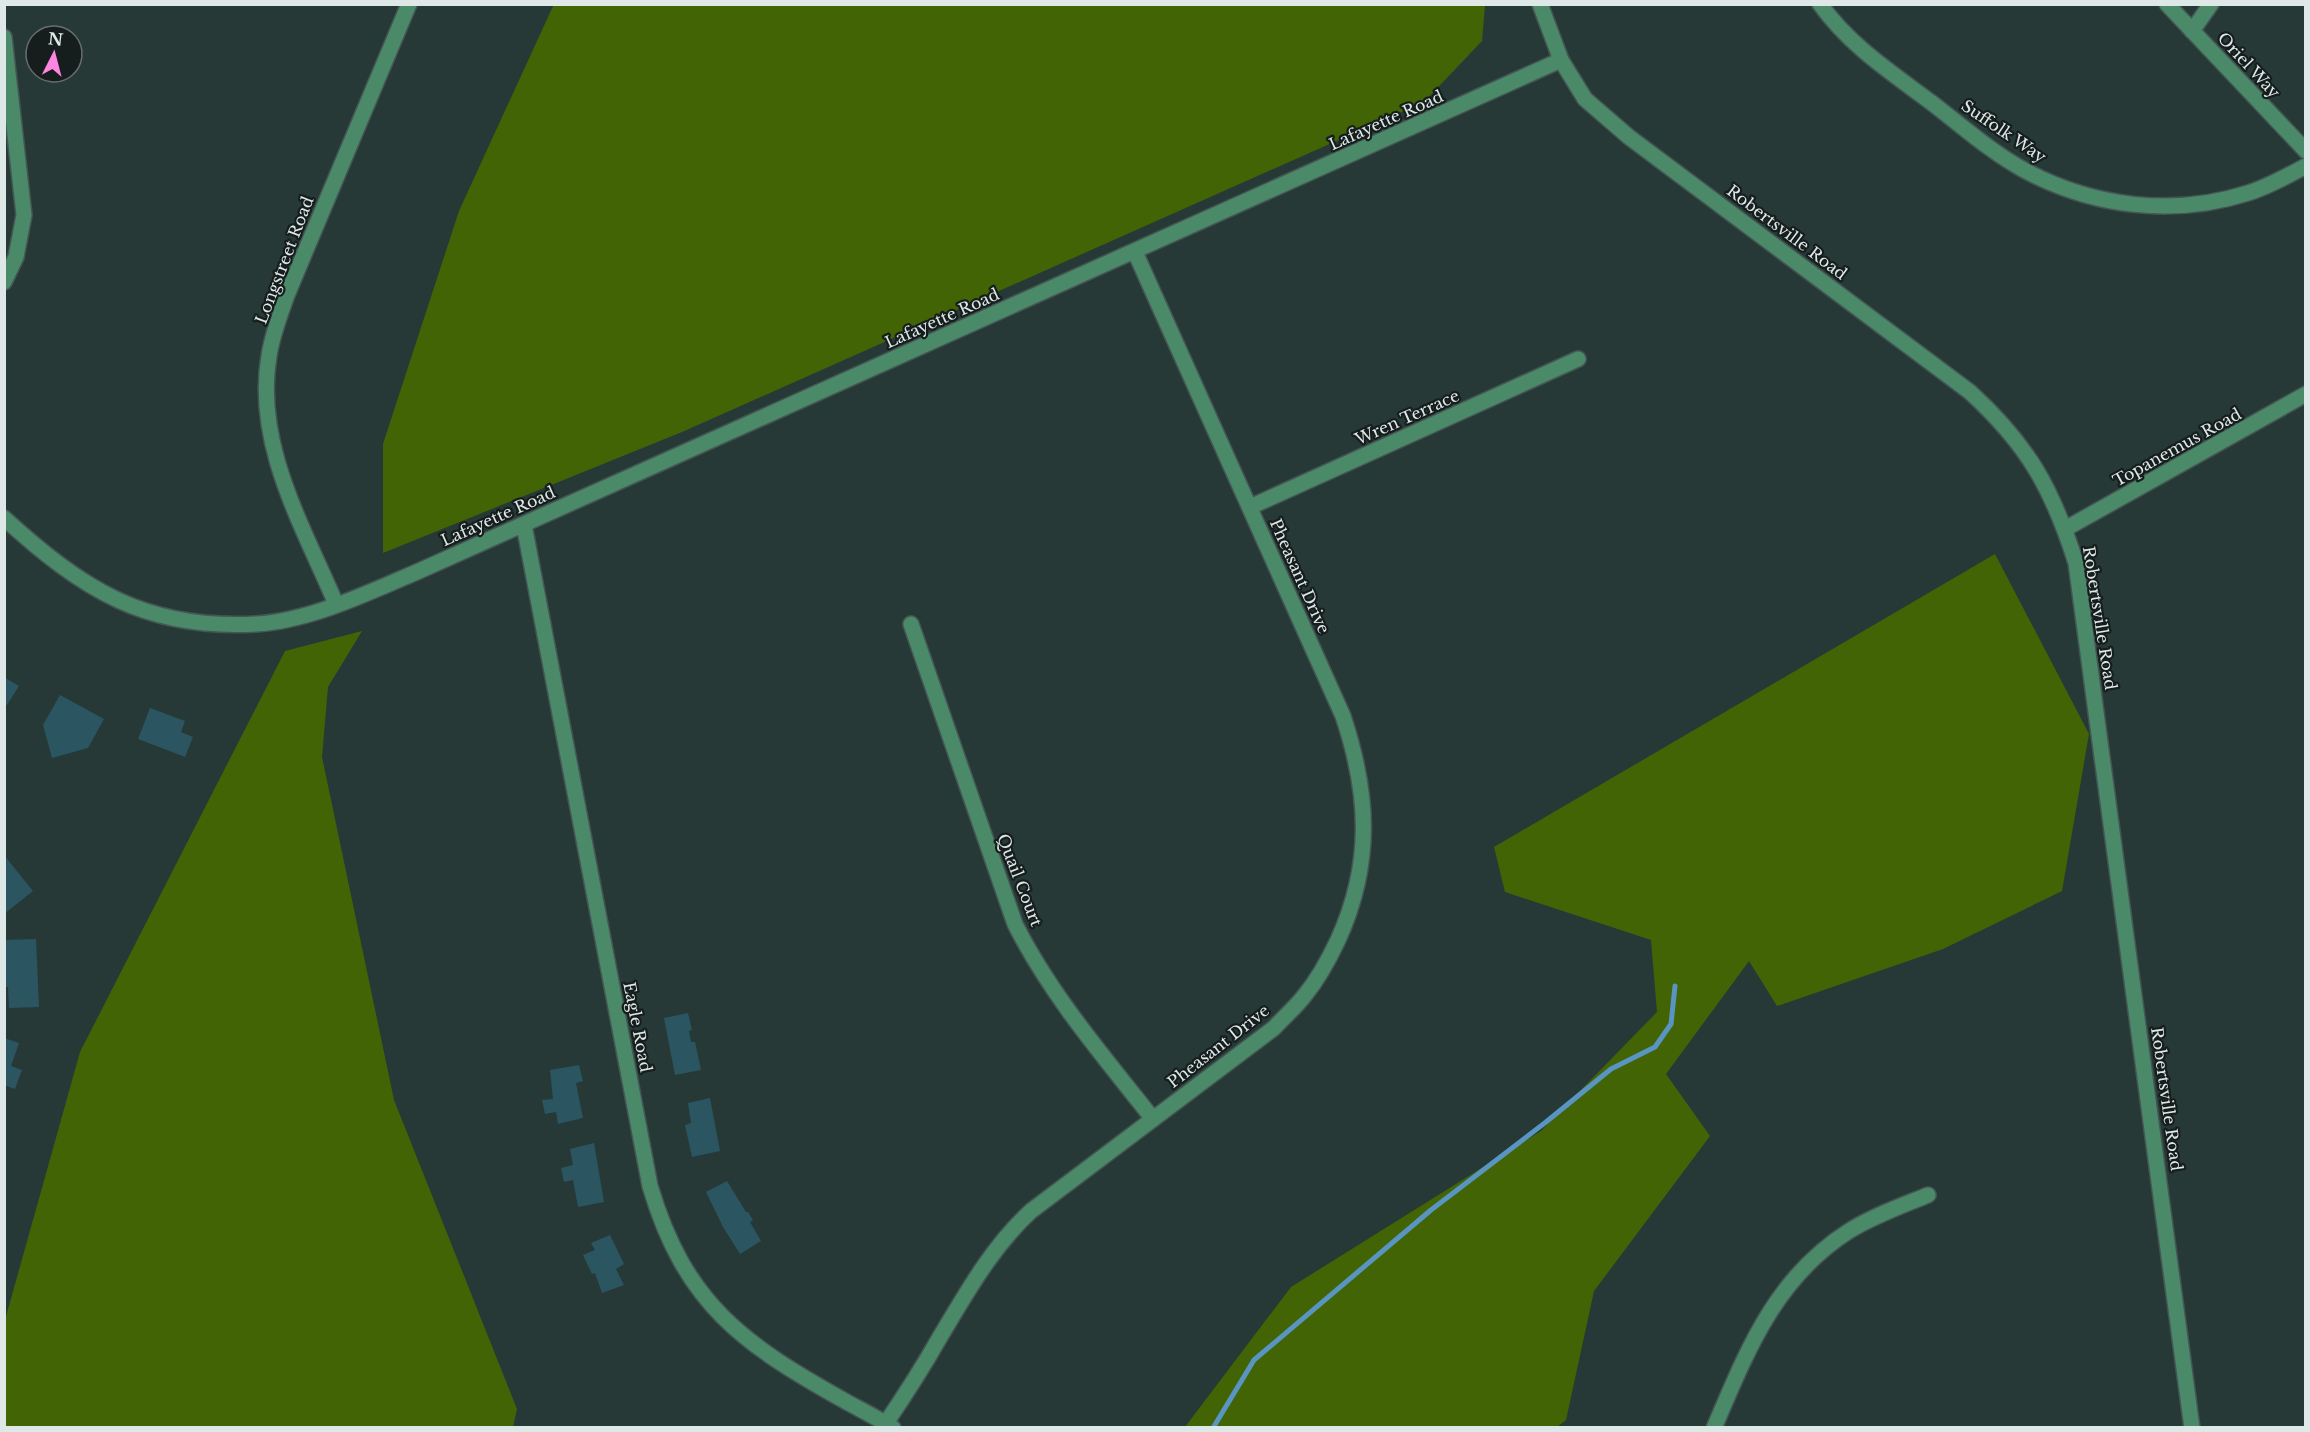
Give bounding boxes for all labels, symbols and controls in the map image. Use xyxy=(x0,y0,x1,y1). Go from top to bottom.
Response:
north arrow xyxy=(24,24,84,84)
text: N xyxy=(47,28,64,50)
street label: Oriel Way xyxy=(2213,28,2285,103)
street label: Lafayette Road xyxy=(1326,86,1446,154)
street label: Suffolk Way xyxy=(1958,95,2051,167)
street label: Robertsville Road xyxy=(1723,180,1851,284)
street label: Longstreet Road xyxy=(250,193,318,327)
street label: Lafayette Road xyxy=(882,284,1002,352)
street label: Wren Terrace xyxy=(1351,385,1462,449)
street label: Topanemus Road xyxy=(2109,403,2245,491)
street label: Lafayette Road xyxy=(438,482,558,550)
street label: Pheasant Drive xyxy=(1266,515,1334,637)
street label: Robertsville Road xyxy=(2079,545,2121,692)
street label: Quail Court xyxy=(993,831,1047,929)
street label: Eagle Road xyxy=(619,980,657,1074)
street label: Pheasant Drive xyxy=(1163,1000,1273,1092)
street label: Robertsville Road xyxy=(2147,1026,2187,1173)

